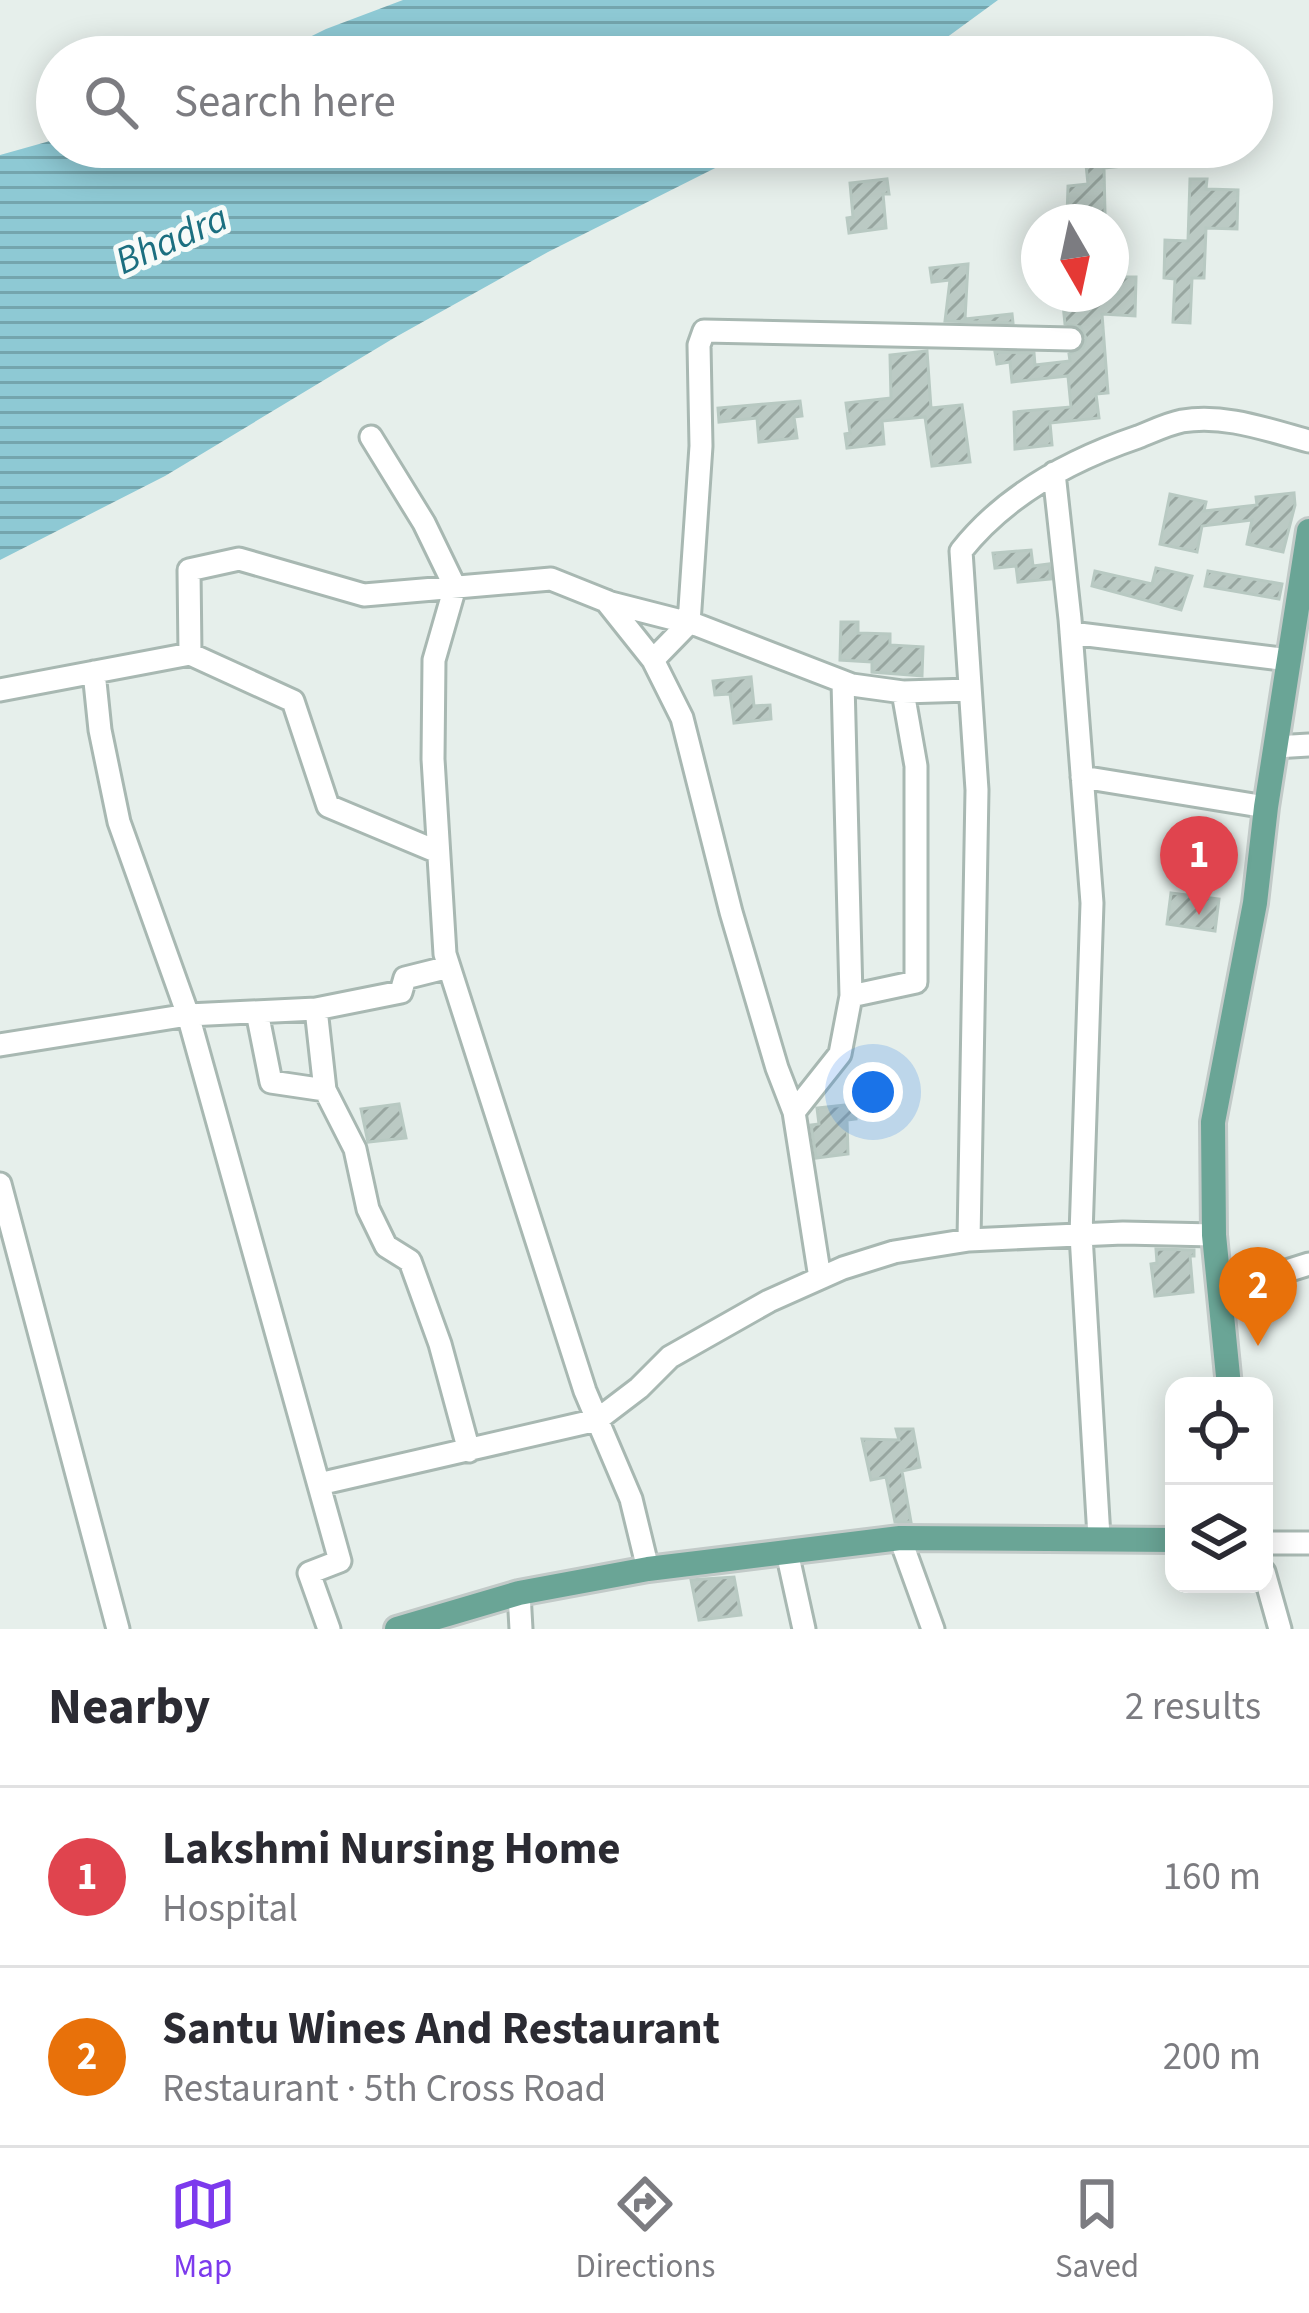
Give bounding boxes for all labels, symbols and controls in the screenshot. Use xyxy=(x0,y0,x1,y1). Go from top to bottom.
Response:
search box xyxy=(36,36,1273,168)
icon: search xyxy=(78,69,144,135)
text: Search here xyxy=(174,70,396,134)
water label: Bhadra xyxy=(106,190,237,289)
north arrow xyxy=(1021,204,1129,312)
pin: 1 xyxy=(1160,816,1238,915)
your location xyxy=(843,1062,903,1122)
pin: 2 xyxy=(1219,1247,1297,1346)
map controls xyxy=(1165,1377,1273,1593)
button: locate xyxy=(1165,1377,1273,1485)
button: layers xyxy=(1165,1485,1273,1593)
text: Nearby xyxy=(48,1671,210,1743)
text: 2 results xyxy=(1125,1679,1261,1735)
text: Lakshmi Nursing Home xyxy=(162,1817,621,1881)
text: 1 xyxy=(77,1849,97,1905)
text: 160 m xyxy=(1163,1849,1261,1905)
text: Hospital xyxy=(162,1881,298,1937)
text: Santu Wines And Restaurant xyxy=(162,1997,720,2061)
text: 2 xyxy=(77,2029,97,2085)
text: 200 m xyxy=(1163,2029,1261,2085)
text: Restaurant · 5th Cross Road xyxy=(162,2061,606,2117)
tab: Map xyxy=(170,2171,236,2290)
tab: Directions xyxy=(576,2171,715,2290)
tab: Saved xyxy=(1055,2171,1139,2290)

